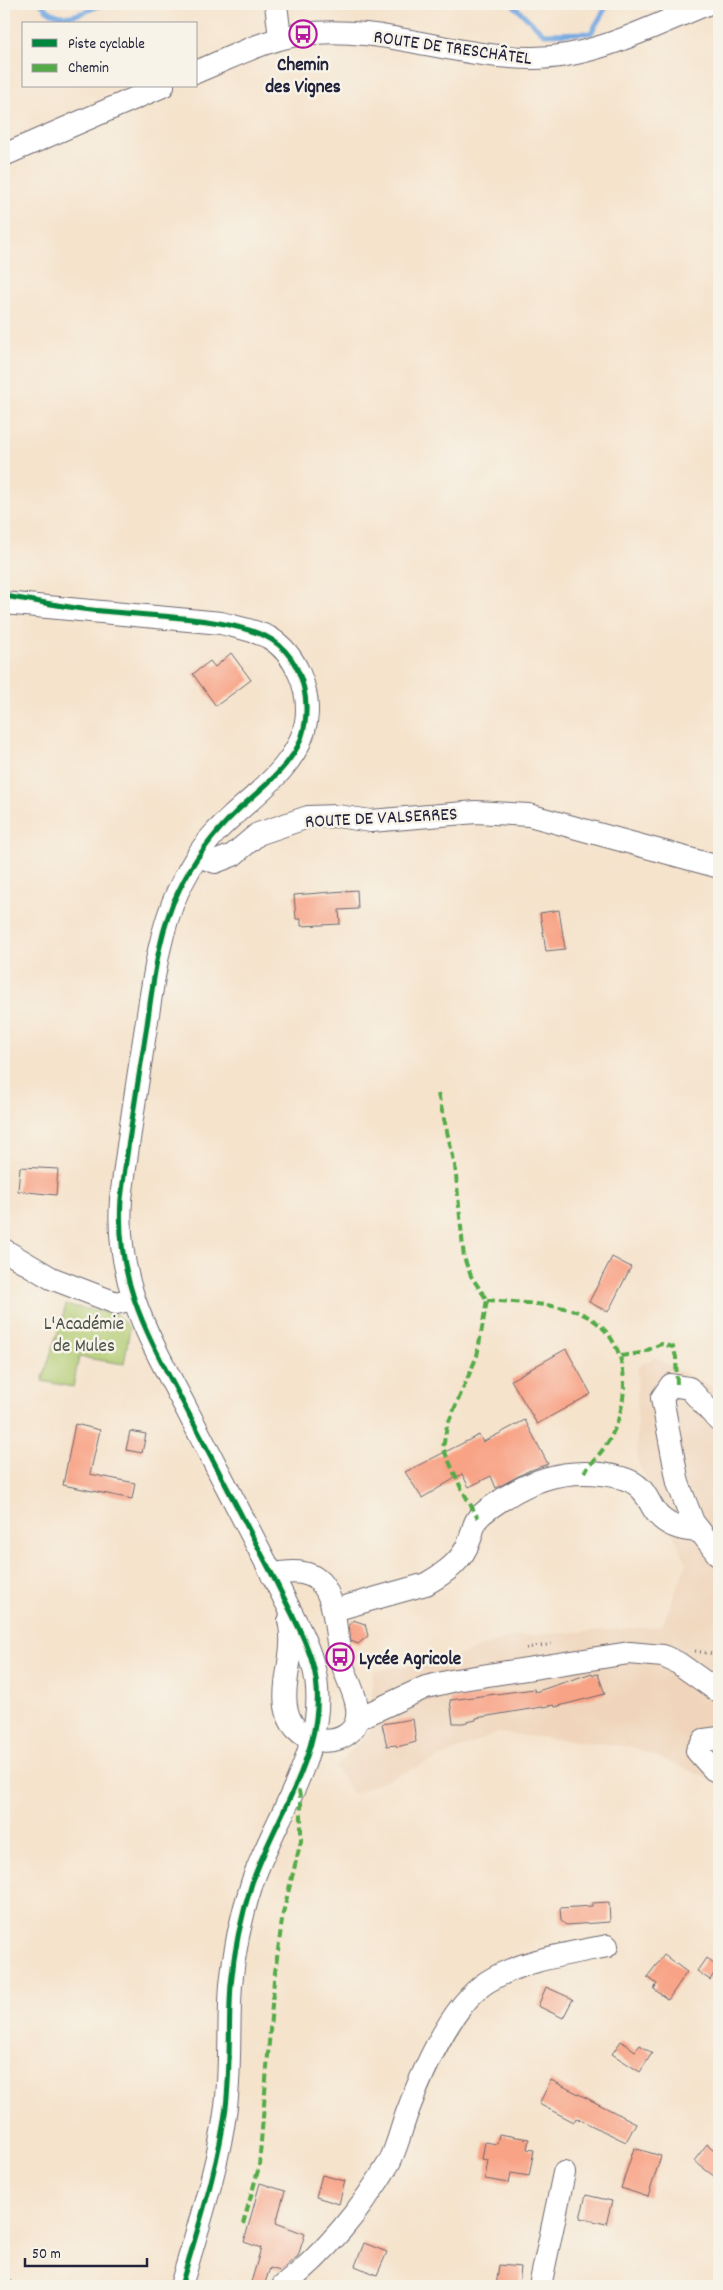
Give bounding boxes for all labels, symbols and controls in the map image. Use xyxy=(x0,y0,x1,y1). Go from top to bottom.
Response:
bus stop icon: Chemin des Vignes xyxy=(288,19,318,49)
legend xyxy=(22,22,198,88)
street label: ROUTE DE TRESCHÂTEL xyxy=(372,25,534,74)
text: Piste cyclable xyxy=(68,34,145,56)
place label: Chemin des Vignes xyxy=(265,53,341,102)
text: Chemin xyxy=(68,58,109,80)
street label: ROUTE DE VALSERRES xyxy=(304,802,458,837)
park label: L'Académie de Mules xyxy=(44,1312,124,1361)
bus stop icon: Lycée Agricole xyxy=(325,1642,355,1672)
place label: Lycée Agricole xyxy=(359,1647,461,1674)
scale bar xyxy=(25,2235,148,2267)
text: 50 m xyxy=(32,2244,61,2266)

